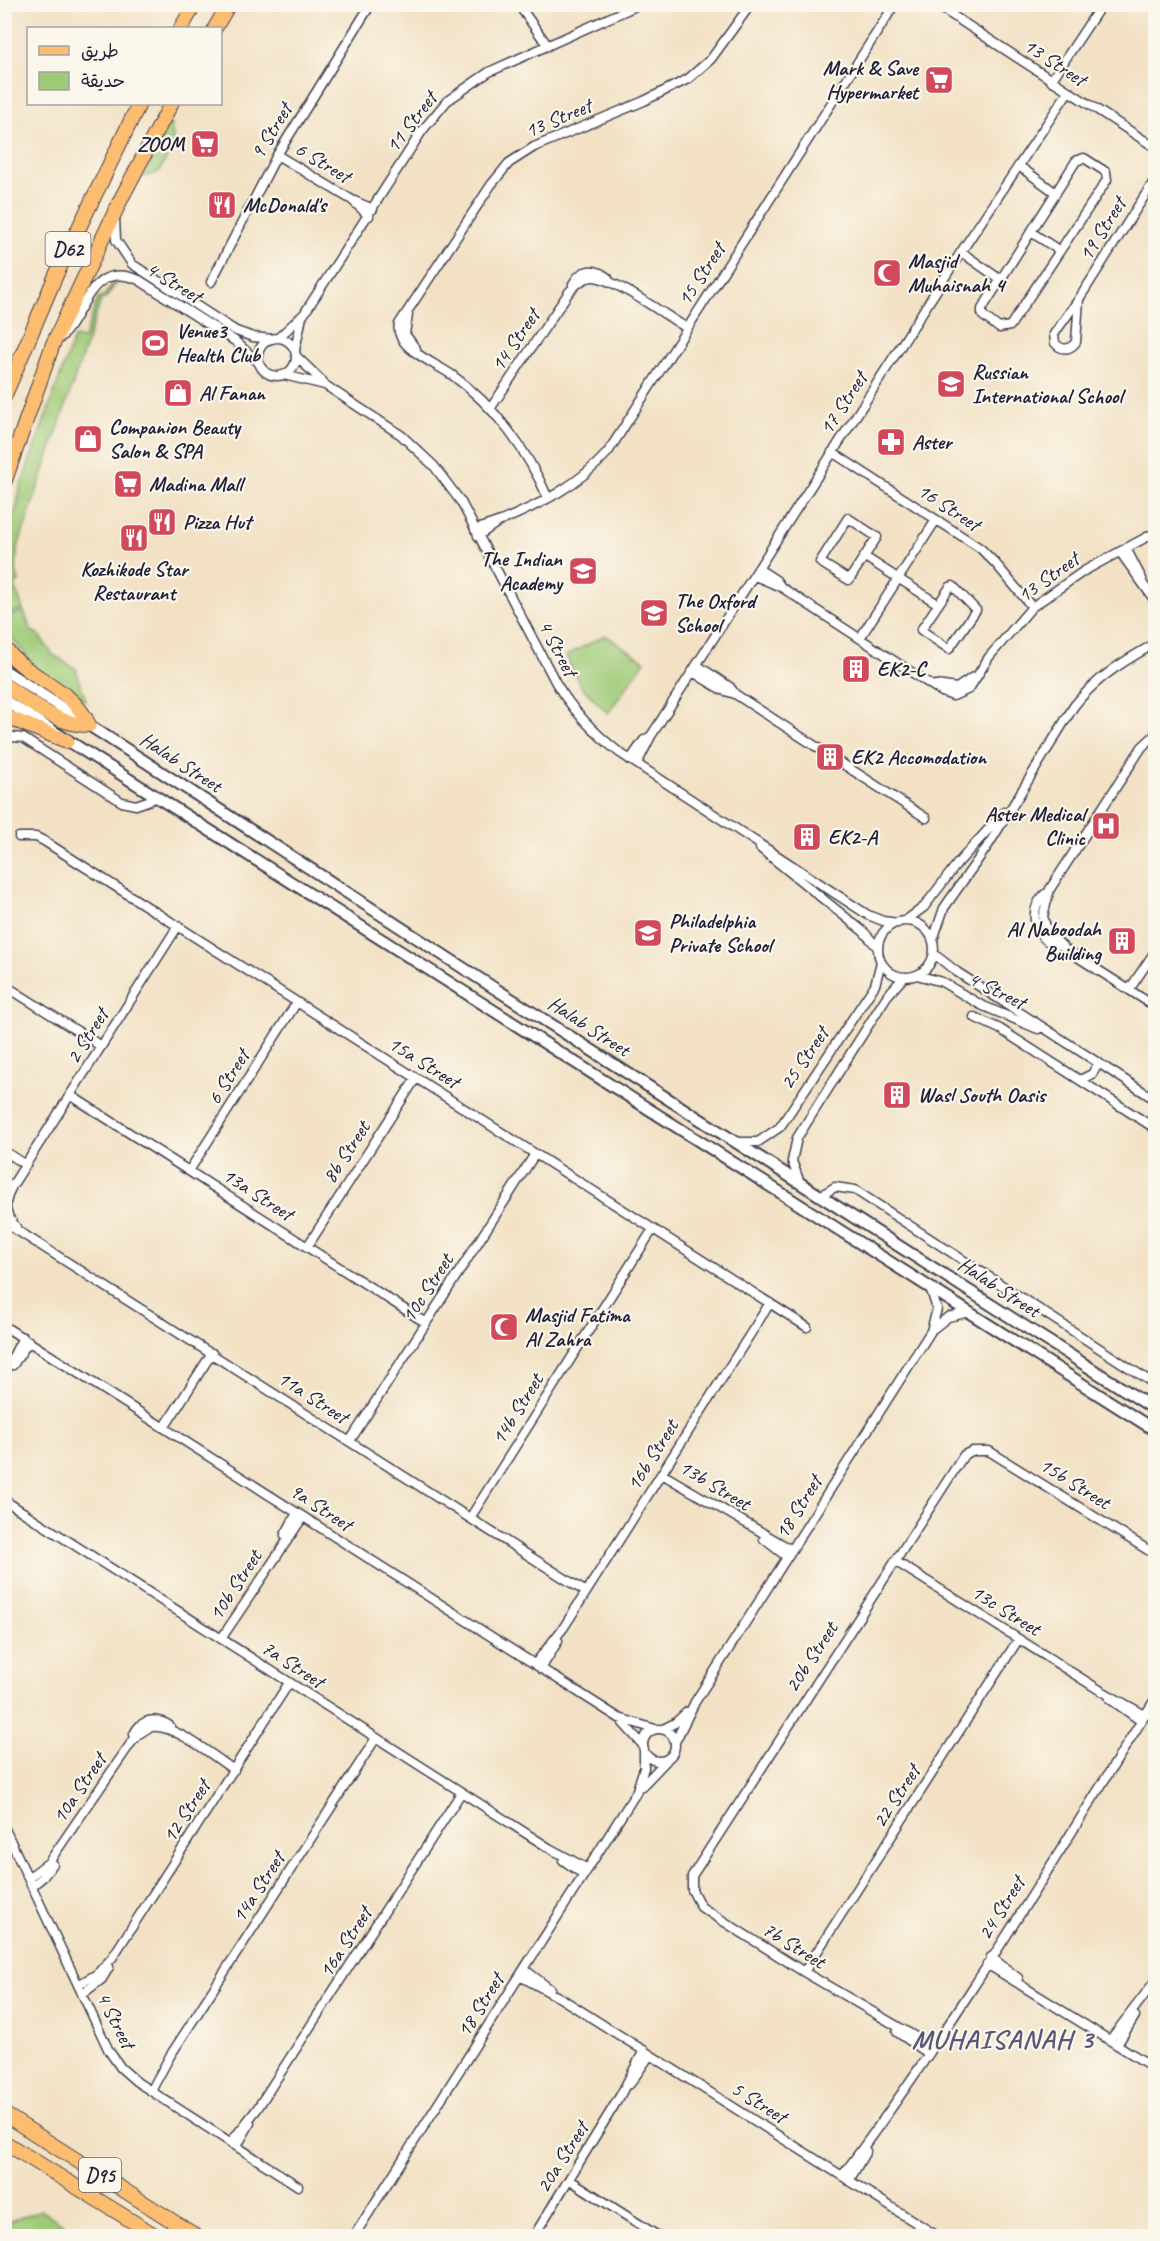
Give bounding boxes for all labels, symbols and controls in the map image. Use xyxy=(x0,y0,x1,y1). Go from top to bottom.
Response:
legend xyxy=(27,27,222,105)
street label: 13 Street xyxy=(1019,32,1094,94)
text: طريق xyxy=(81,40,119,62)
place label: Mark & Save Hypermarket xyxy=(823,55,920,105)
supermarket icon: Mark & Save Hypermarket xyxy=(923,64,955,96)
text: حديقة xyxy=(81,70,125,92)
street label: 11 Street xyxy=(380,84,444,158)
street label: 13 Street xyxy=(521,91,598,144)
street label: 9 Street xyxy=(244,96,299,164)
supermarket icon: ZOOM xyxy=(189,128,221,160)
place label: ZOOM xyxy=(137,131,186,157)
street label: 6 Street xyxy=(290,135,358,190)
restaurant icon: McDonald's xyxy=(206,189,238,221)
street label: 19 Street xyxy=(1072,190,1133,265)
place label: McDonald's xyxy=(243,192,329,218)
road number: D62 xyxy=(46,232,90,266)
street label: 15 Street xyxy=(671,235,733,310)
place label: Masjid Muhaisnah 4 xyxy=(908,248,1007,298)
street label: 4 Street xyxy=(141,255,209,310)
mosque icon: Masjid Muhaisnah 4 xyxy=(871,257,903,289)
street label: 14 Street xyxy=(485,301,547,376)
place label: Venue3 Health Club xyxy=(176,318,262,368)
sports icon: Venue3 Health Club xyxy=(139,327,171,359)
place label: Russian International School xyxy=(972,359,1126,409)
street label: 17 Street xyxy=(813,364,875,439)
school or university icon: Russian International School xyxy=(935,368,967,400)
shop icon: Al Fanan xyxy=(162,377,194,409)
place label: Al Fanan xyxy=(199,380,266,406)
place label: Companion Beauty Salon & SPA xyxy=(109,414,243,464)
shop icon: Companion Beauty Salon & SPA xyxy=(72,423,104,455)
pharmacy icon: Aster xyxy=(875,426,907,458)
place label: Aster xyxy=(912,429,954,455)
supermarket icon: Madina Mall xyxy=(112,468,144,500)
place label: Madina Mall xyxy=(149,471,246,497)
street label: 16 Street xyxy=(913,477,988,539)
restaurant icon: Pizza Hut xyxy=(146,506,178,538)
place label: Pizza Hut xyxy=(183,509,254,535)
restaurant icon: Kozhikode Star Restaurant xyxy=(118,522,150,554)
street label: 13 Street xyxy=(1012,544,1086,608)
place label: The Indian Academy xyxy=(481,546,564,596)
school or university icon: The Indian Academy xyxy=(567,555,599,587)
place label: Kozhikode Star Restaurant xyxy=(80,556,190,606)
place label: The Oxford School xyxy=(675,588,758,638)
school or university icon: The Oxford School xyxy=(638,597,670,629)
street label: 4 Street xyxy=(532,615,585,683)
building icon: EK2-C xyxy=(840,653,872,685)
place label: EK2-C xyxy=(877,656,928,682)
street label: Halab Street xyxy=(135,726,229,799)
building icon: EK2 Accomodation xyxy=(814,741,846,773)
place label: EK2 Accomodation xyxy=(851,744,987,770)
place label: Aster Medical Clinic xyxy=(985,801,1089,851)
hospital icon: Aster Medical Clinic xyxy=(1090,810,1122,842)
building icon: EK2-A xyxy=(791,821,823,853)
place label: EK2-A xyxy=(828,824,878,850)
place label: Philadelphia Private School xyxy=(669,908,776,958)
place label: Al Naboodah Building xyxy=(1007,916,1102,966)
school or university icon: Philadelphia Private School xyxy=(632,917,664,949)
building icon: Al Naboodah Building xyxy=(1106,925,1138,957)
street label: 4 Street xyxy=(964,965,1033,1016)
street label: Halab Street xyxy=(543,990,637,1063)
street label: 2 Street xyxy=(60,1001,116,1068)
street label: 25 Street xyxy=(774,1019,836,1094)
street label: 15a Street xyxy=(384,1030,467,1096)
street label: 6 Street xyxy=(201,1042,257,1109)
building icon: Wasl South Oasis xyxy=(881,1079,913,1111)
place label: Wasl South Oasis xyxy=(918,1082,1048,1108)
street label: 8b Street xyxy=(316,1114,377,1188)
street label: 13a Street xyxy=(218,1162,301,1228)
street label: 10c Street xyxy=(395,1247,460,1327)
street label: Halab Street xyxy=(953,1251,1047,1324)
place label: Masjid Fatima Al Zahra xyxy=(525,1302,631,1352)
mosque icon: Masjid Fatima Al Zahra xyxy=(488,1311,520,1343)
street label: 11a Street xyxy=(273,1365,356,1431)
street label: 14b Street xyxy=(485,1367,550,1449)
street label: 16b Street xyxy=(620,1413,685,1495)
street label: 15b Street xyxy=(1035,1451,1117,1516)
street label: 13b Street xyxy=(675,1454,757,1517)
street label: 18 Street xyxy=(768,1468,829,1543)
street label: 9a Street xyxy=(285,1477,360,1538)
street label: 10b Street xyxy=(203,1543,268,1625)
street label: 13c Street xyxy=(967,1579,1047,1642)
street label: 20b Street xyxy=(779,1615,844,1697)
street label: 7a Street xyxy=(257,1634,332,1695)
street label: 10a Street xyxy=(46,1746,114,1828)
street label: 22 Street xyxy=(866,1757,928,1832)
street label: 12 Street xyxy=(156,1772,218,1847)
street label: 14a Street xyxy=(226,1844,292,1927)
street label: 24 Street xyxy=(971,1869,1032,1944)
street label: 16a Street xyxy=(313,1899,379,1982)
street label: 7b Street xyxy=(758,1916,832,1975)
street label: 18 Street xyxy=(450,1966,511,2041)
street label: 4 Street xyxy=(91,1987,143,2055)
district label: MUHAISANAH 3 xyxy=(912,2022,1096,2056)
street label: 5 Street xyxy=(727,2075,794,2131)
street label: 20a Street xyxy=(530,2114,596,2197)
road number: D95 xyxy=(79,2158,121,2192)

